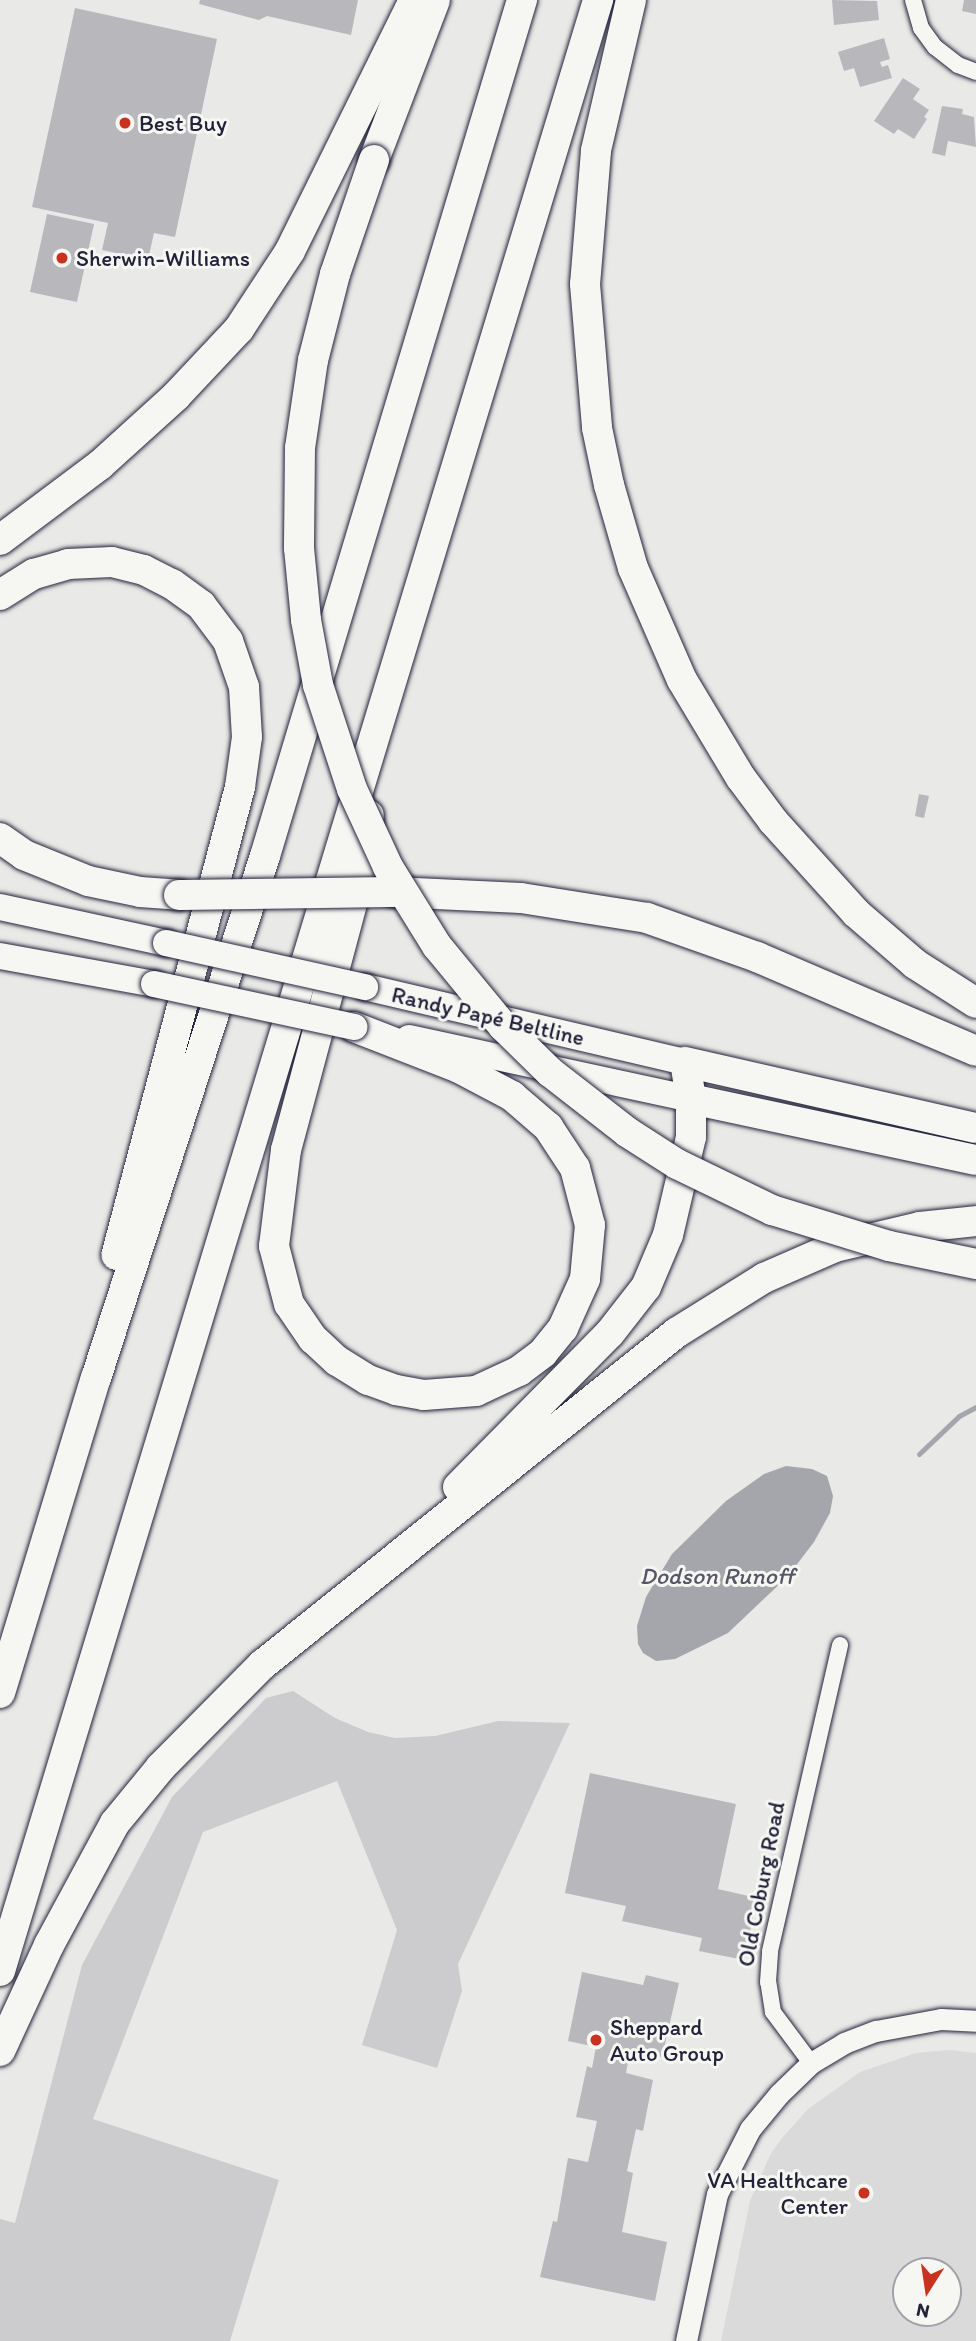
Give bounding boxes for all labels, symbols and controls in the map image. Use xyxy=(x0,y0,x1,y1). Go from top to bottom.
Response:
place label: Best Buy xyxy=(139,109,227,137)
marker: Best Buy xyxy=(117,115,133,131)
place label: Sherwin-Williams xyxy=(76,244,250,272)
marker: Sherwin-Williams xyxy=(54,250,70,266)
street label: Randy Papé Beltline xyxy=(389,980,587,1052)
water label: Dodson Runoff xyxy=(640,1562,794,1590)
street label: Old Coburg Road xyxy=(732,1799,790,1969)
place label: Sheppard Auto Group xyxy=(610,2013,723,2067)
marker: Sheppard Auto Group xyxy=(588,2032,604,2048)
place label: VA Healthcare Center xyxy=(707,2166,848,2220)
marker: VA Healthcare Center xyxy=(854,2183,874,2203)
north arrow xyxy=(892,2257,962,2327)
text: N xyxy=(914,2298,932,2324)

